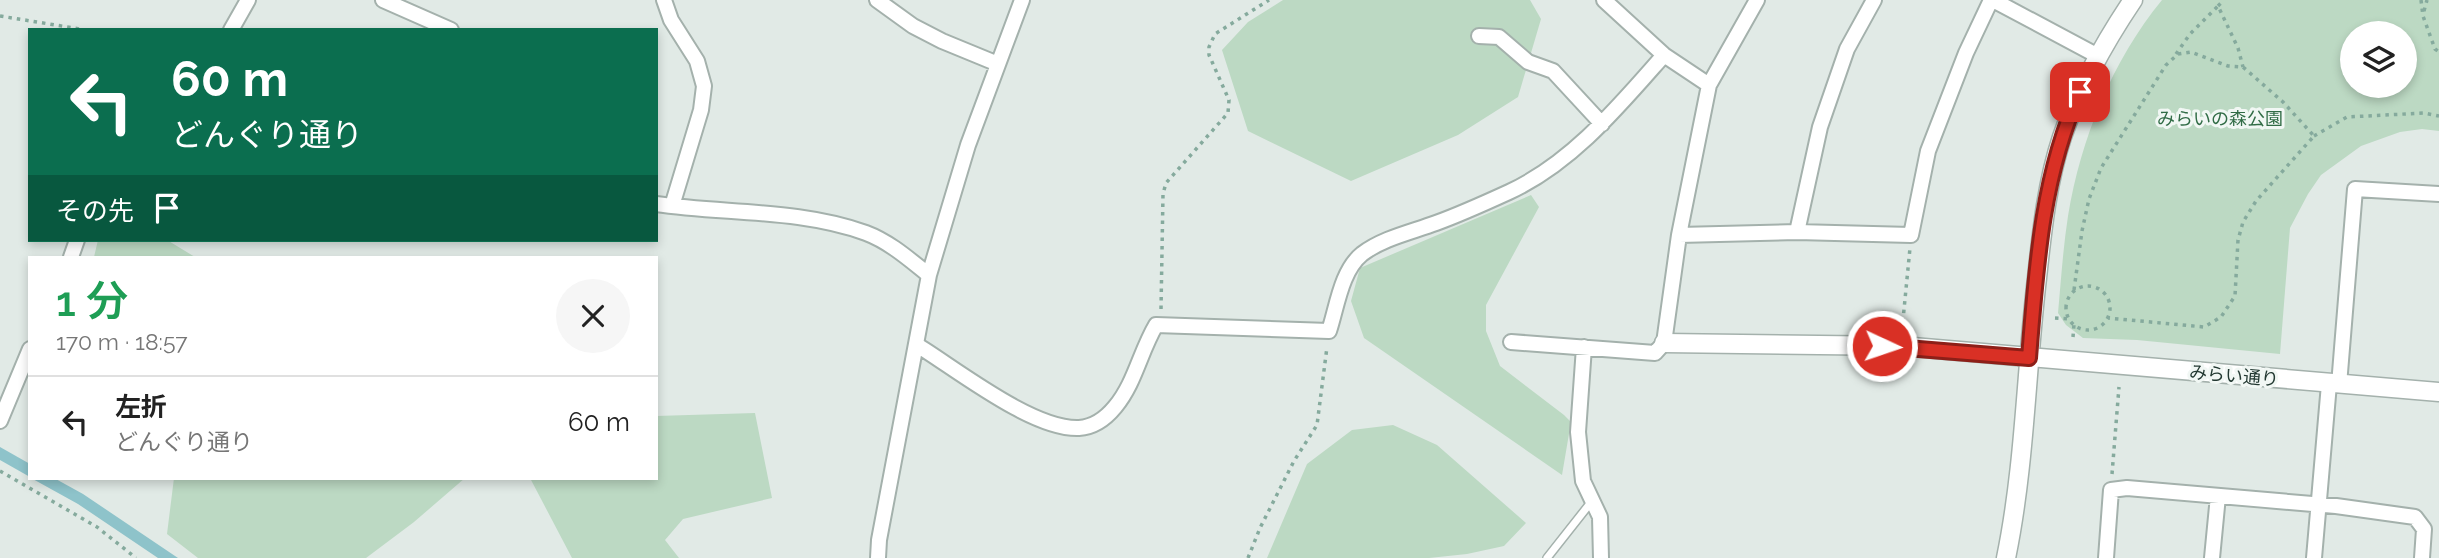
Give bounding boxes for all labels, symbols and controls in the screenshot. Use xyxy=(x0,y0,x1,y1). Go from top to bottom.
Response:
map controls xyxy=(2340,21,2417,98)
button: layers xyxy=(2340,21,2417,98)
text: 60 m xyxy=(171,50,288,107)
icon: left xyxy=(56,56,147,147)
pin xyxy=(2050,62,2110,122)
icon: arrive xyxy=(2061,73,2099,111)
park label: みらいの森公園 xyxy=(2157,108,2283,129)
text: どんぐり通り xyxy=(171,116,363,153)
icon: arrive xyxy=(148,189,186,227)
text: その先 xyxy=(56,196,134,226)
text: 1 分 xyxy=(56,277,128,326)
button: close xyxy=(556,279,630,353)
position arrow xyxy=(1845,309,1919,383)
text: 170 m · 18:57 xyxy=(56,328,188,355)
street label: みらい通り xyxy=(2188,361,2280,390)
text: 左折 xyxy=(115,392,167,422)
icon: left xyxy=(56,403,94,441)
text: 60 m xyxy=(568,407,630,437)
text: どんぐり通り xyxy=(115,428,253,455)

